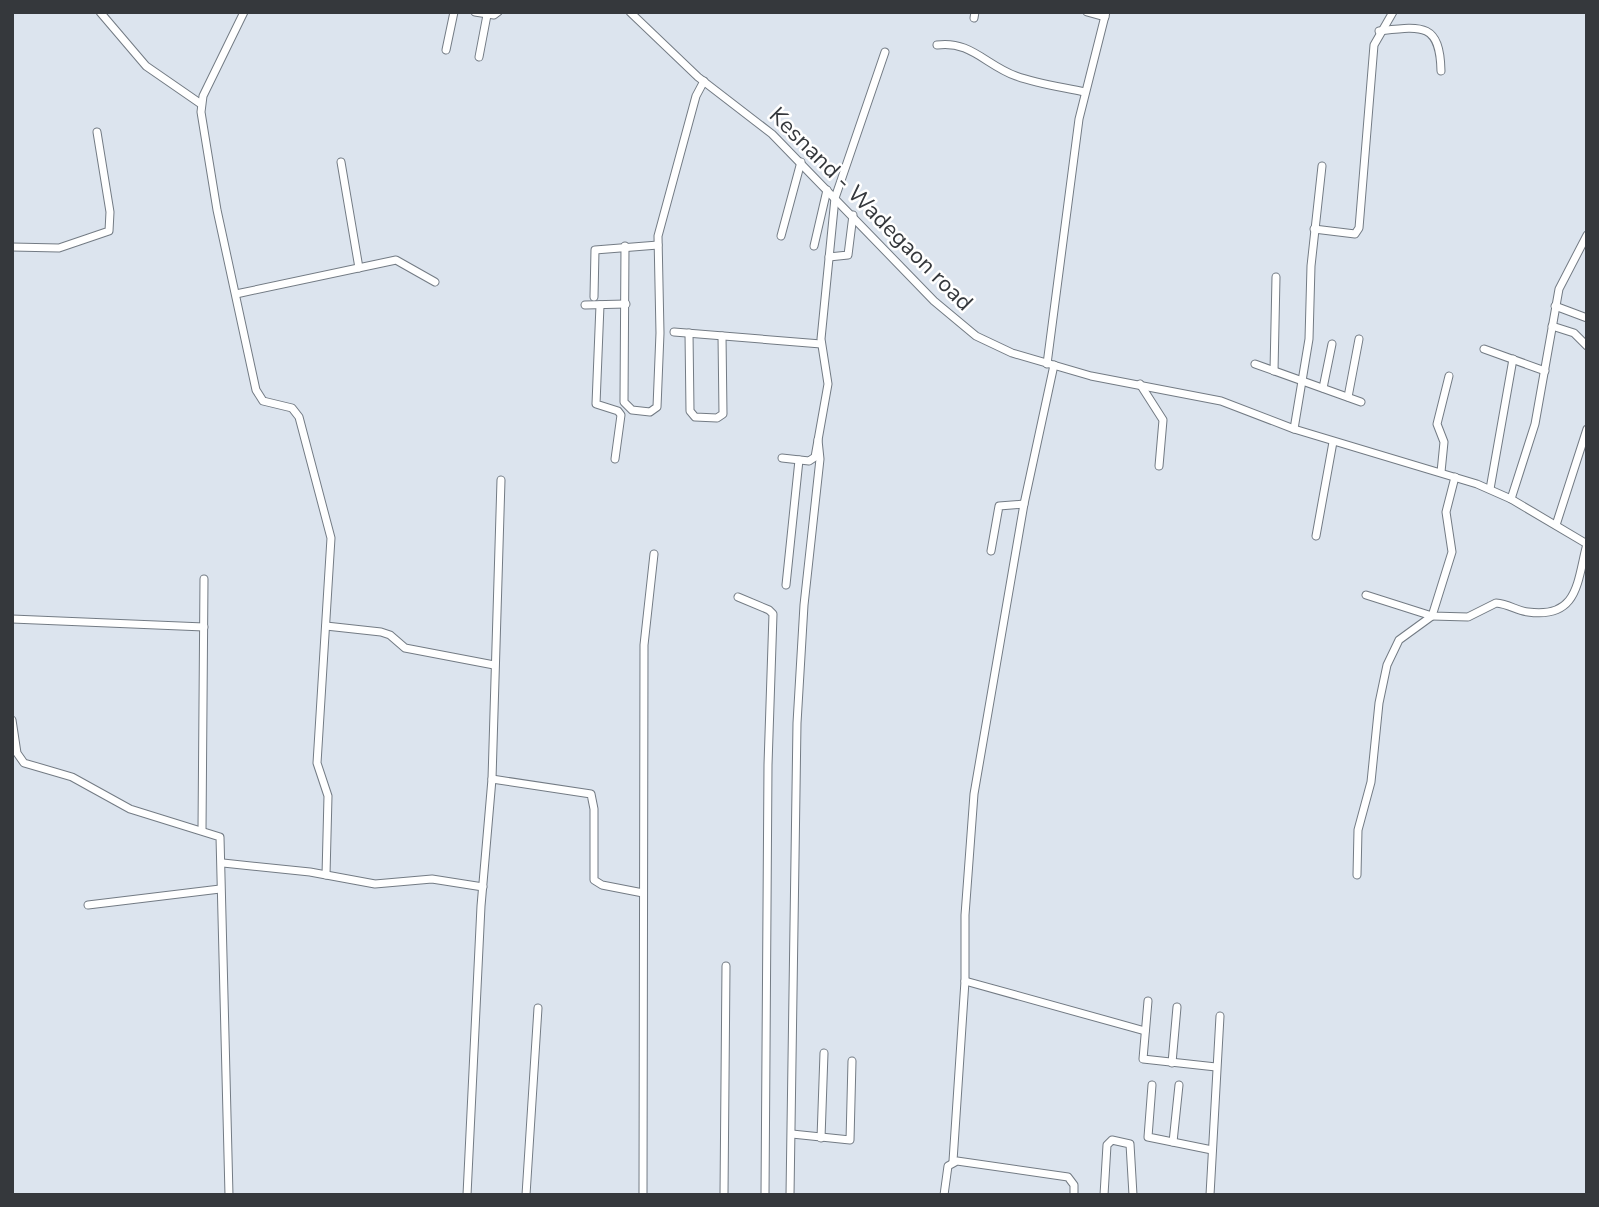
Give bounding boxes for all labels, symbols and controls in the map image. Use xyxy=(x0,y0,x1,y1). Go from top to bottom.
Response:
street label: Kesnand - Wadegaon road xyxy=(762,100,980,318)

